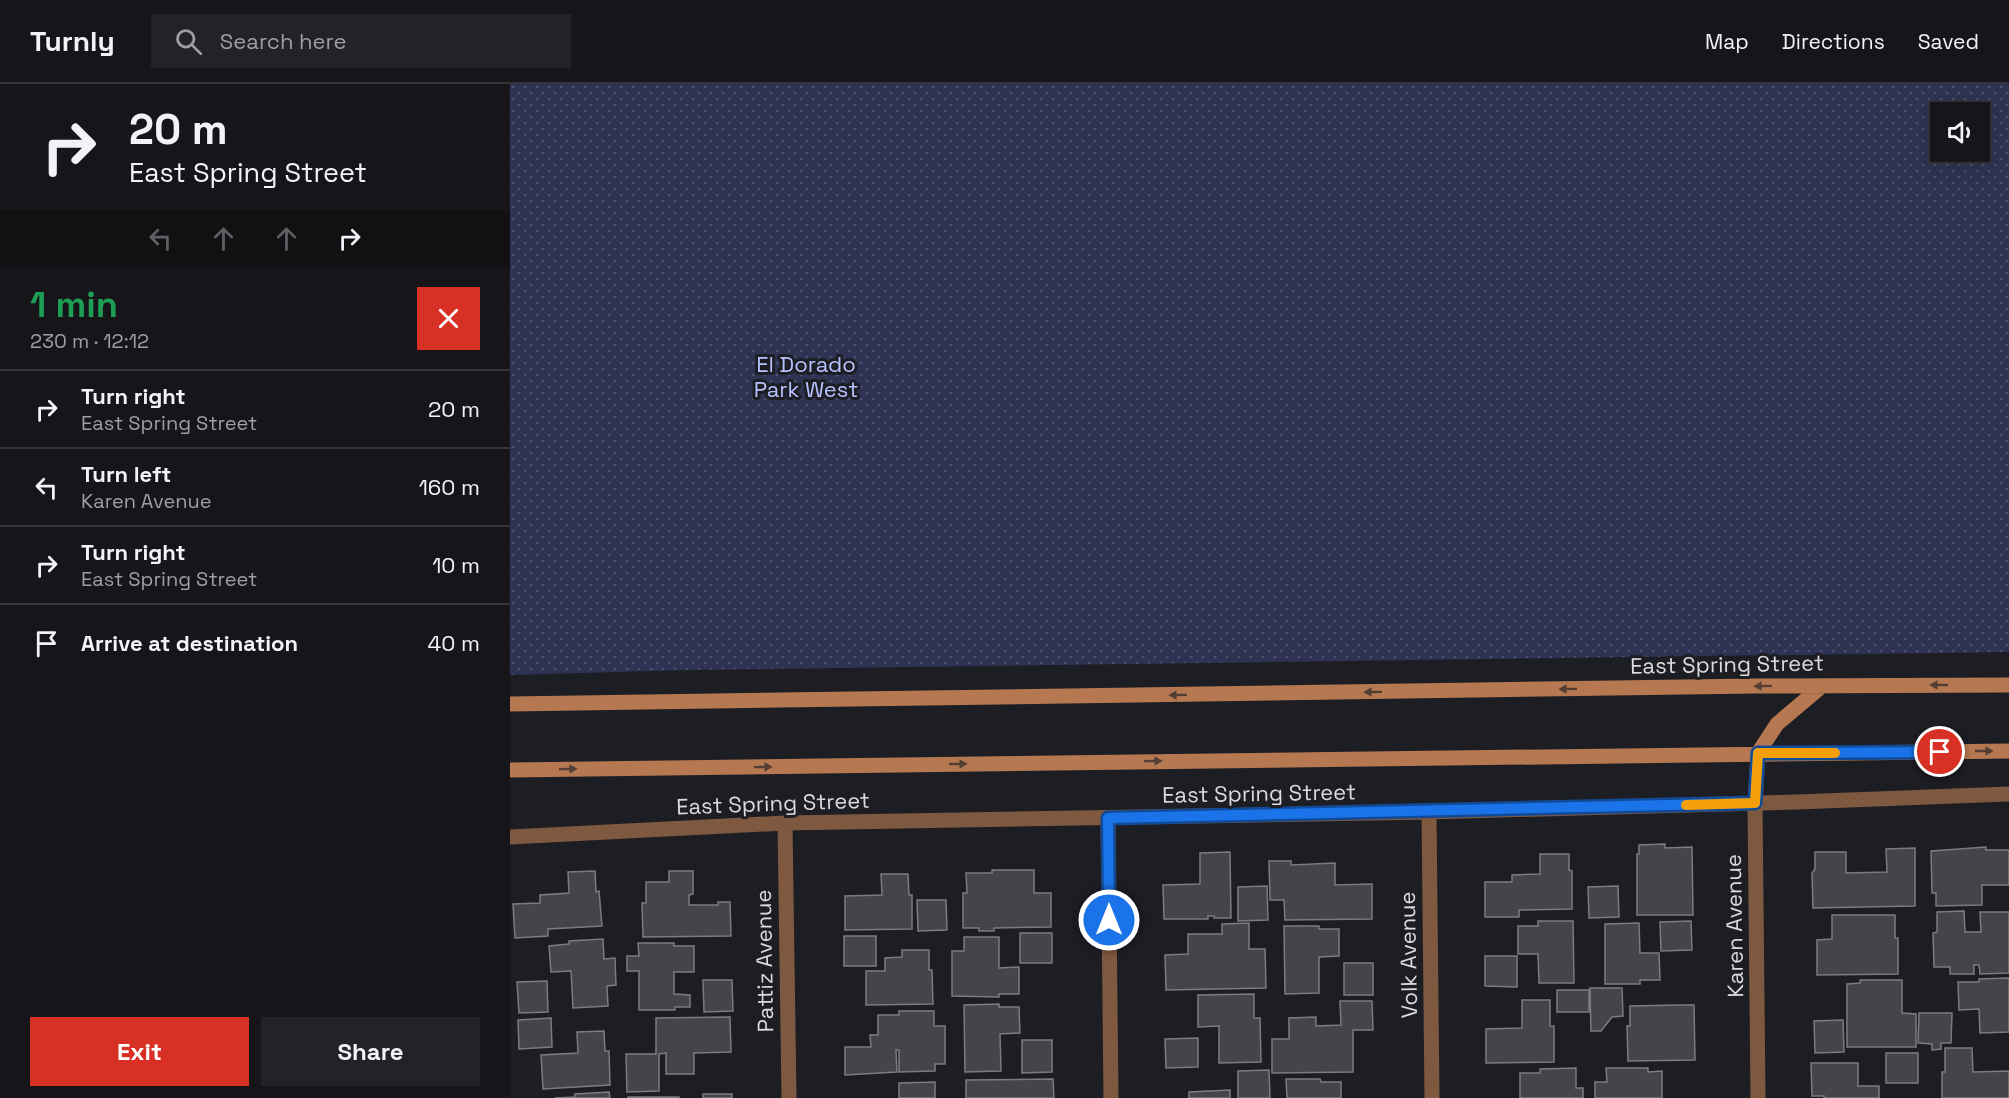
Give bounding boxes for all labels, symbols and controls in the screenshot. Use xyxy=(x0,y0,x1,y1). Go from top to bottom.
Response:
search box xyxy=(151,14,571,68)
text: Turnly xyxy=(30,23,115,59)
icon: search xyxy=(172,25,205,58)
text: Search here xyxy=(220,27,347,55)
text: Map xyxy=(1705,28,1749,55)
text: Directions xyxy=(1782,28,1885,55)
text: Saved xyxy=(1918,28,1979,55)
map controls xyxy=(1930,102,1990,162)
button: sound xyxy=(1930,102,1990,162)
text: 20 m xyxy=(129,103,228,156)
icon: right xyxy=(30,108,108,186)
text: East Spring Street xyxy=(129,155,367,190)
icon: left xyxy=(144,222,177,255)
icon: ahead xyxy=(207,222,240,255)
icon: ahead xyxy=(270,222,303,255)
icon: right xyxy=(333,222,366,255)
text: 1 min xyxy=(30,282,118,328)
button: close xyxy=(417,287,480,350)
text: 230 m · 12:12 xyxy=(30,328,149,354)
park label: El Dorado Park West xyxy=(754,350,858,403)
text: Turn right xyxy=(81,382,186,410)
icon: right xyxy=(30,393,63,426)
text: 20 m xyxy=(428,395,480,423)
text: East Spring Street xyxy=(81,410,257,436)
text: Turn left xyxy=(81,460,171,488)
icon: left xyxy=(30,471,63,504)
text: 160 m xyxy=(419,473,480,501)
text: Karen Avenue xyxy=(81,488,212,514)
text: Turn right xyxy=(81,538,186,566)
icon: right xyxy=(30,549,63,582)
text: 10 m xyxy=(432,551,480,579)
text: East Spring Street xyxy=(81,566,257,592)
icon: arrive xyxy=(30,627,63,660)
text: Arrive at destination xyxy=(81,629,298,657)
text: 40 m xyxy=(428,629,480,657)
street label: East Spring Street xyxy=(1630,648,1824,680)
one-way arrow xyxy=(1930,680,1949,690)
one-way arrow xyxy=(1754,681,1773,691)
one-way arrow xyxy=(1559,684,1578,694)
one-way arrow xyxy=(1364,687,1383,697)
one-way arrow xyxy=(1169,690,1188,699)
pin xyxy=(1914,726,1965,777)
icon: arrive xyxy=(1923,735,1956,768)
one-way arrow xyxy=(1975,746,1994,756)
one-way arrow xyxy=(1144,756,1163,766)
one-way arrow xyxy=(949,759,968,769)
one-way arrow xyxy=(754,762,773,771)
one-way arrow xyxy=(559,764,578,774)
street label: East Spring Street xyxy=(1162,777,1356,809)
street label: East Spring Street xyxy=(676,786,870,820)
street label: Karen Avenue xyxy=(1719,854,1749,998)
position arrow xyxy=(1077,888,1141,952)
street label: Pattiz Avenue xyxy=(749,889,779,1033)
street label: Volk Avenue xyxy=(1393,891,1423,1019)
button: Exit xyxy=(30,1017,249,1086)
button: Share xyxy=(261,1017,480,1086)

